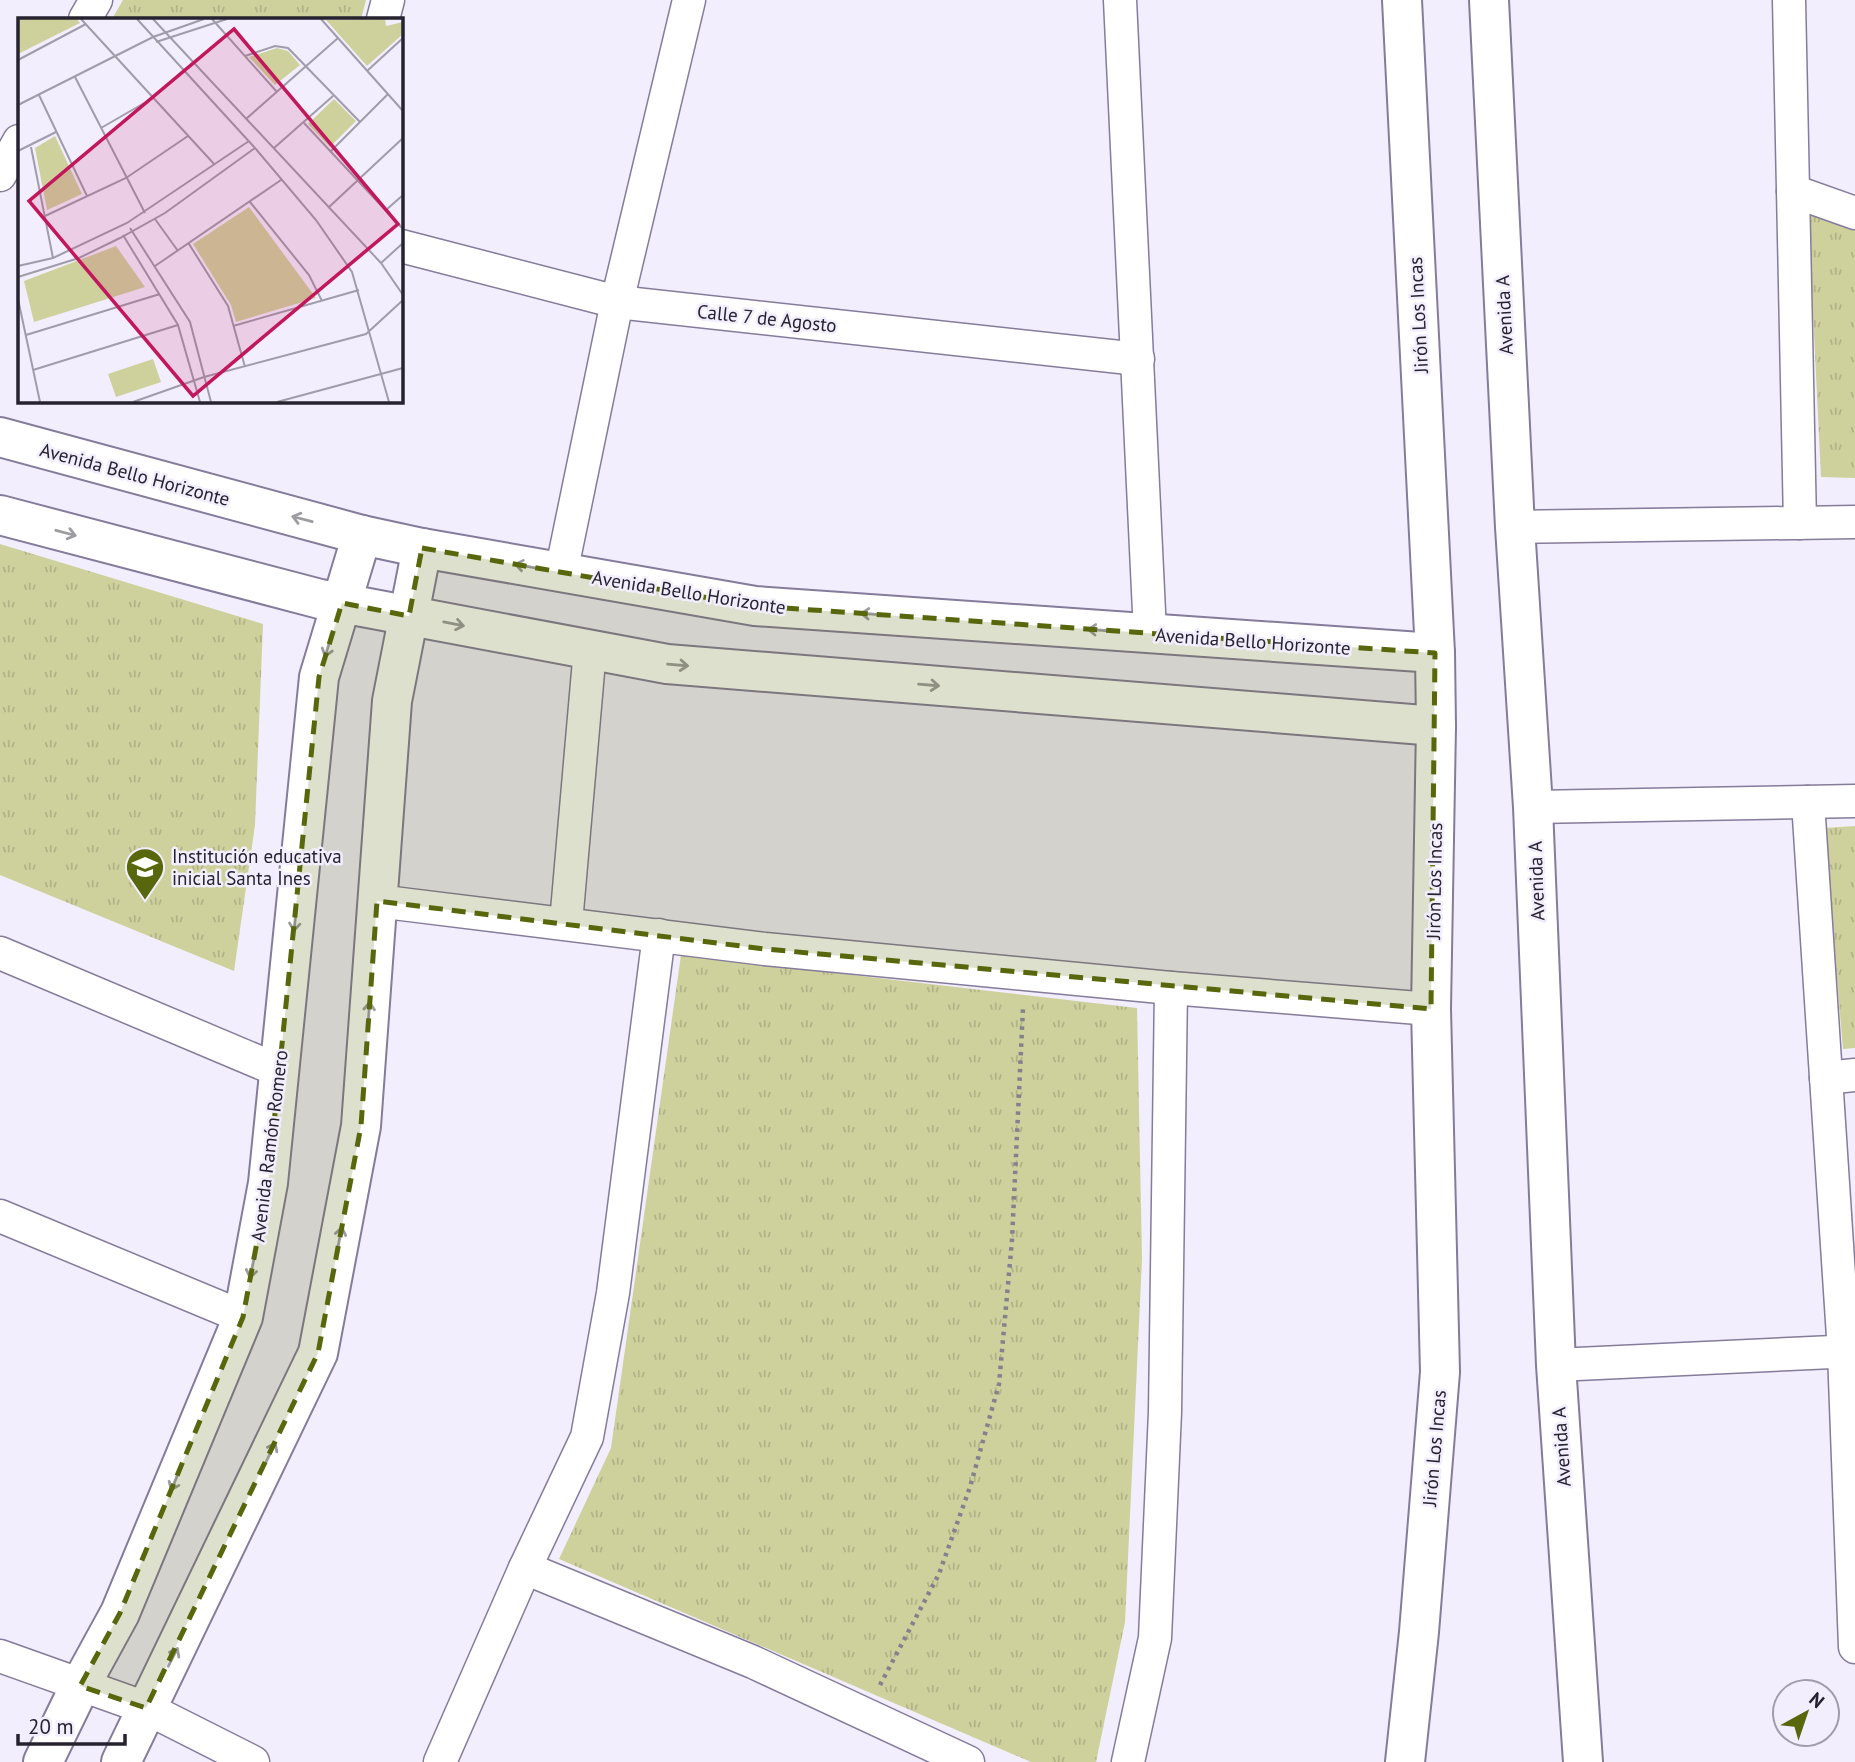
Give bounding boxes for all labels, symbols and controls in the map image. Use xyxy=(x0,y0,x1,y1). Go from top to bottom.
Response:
inset map xyxy=(18,18,402,402)
street label: Jirón Los Incas xyxy=(1403,256,1433,375)
street label: Avenida A xyxy=(1490,275,1518,355)
street label: Calle 7 de Agosto xyxy=(696,299,838,337)
street label: Avenida Bello Horizonte xyxy=(37,437,233,511)
one-way arrow xyxy=(292,512,314,525)
one-way arrow xyxy=(54,527,77,540)
one-way arrow xyxy=(514,559,537,572)
street label: Avenida Bello Horizonte xyxy=(591,565,787,619)
one-way arrow xyxy=(860,607,883,620)
one-way arrow xyxy=(442,618,465,631)
street label: Avenida Bello Horizonte xyxy=(1155,622,1351,660)
one-way arrow xyxy=(1087,623,1110,636)
one-way arrow xyxy=(321,636,334,658)
one-way arrow xyxy=(666,659,688,672)
one-way arrow xyxy=(917,679,940,692)
street label: Jirón Los Incas xyxy=(1421,822,1447,941)
street label: Avenida A xyxy=(1523,841,1549,921)
place label: Institución educativa inicial Santa Ines xyxy=(172,844,342,890)
school or university icon: Institución educativa inicial Santa Ines xyxy=(124,846,166,901)
one-way arrow xyxy=(288,909,301,932)
one-way arrow xyxy=(363,1000,376,1023)
street label: Avenida Ramón Romero xyxy=(245,1049,293,1243)
one-way arrow xyxy=(334,1226,348,1249)
one-way arrow xyxy=(245,1256,258,1279)
street label: Jirón Los Incas xyxy=(1417,1389,1451,1508)
street label: Avenida A xyxy=(1546,1406,1576,1488)
one-way arrow xyxy=(265,1442,278,1463)
one-way arrow xyxy=(167,1470,180,1492)
one-way arrow xyxy=(166,1647,180,1668)
north arrow xyxy=(1771,1678,1841,1748)
text: N xyxy=(1804,1687,1829,1713)
scale bar xyxy=(18,1702,124,1746)
text: 20 m xyxy=(28,1713,74,1740)

